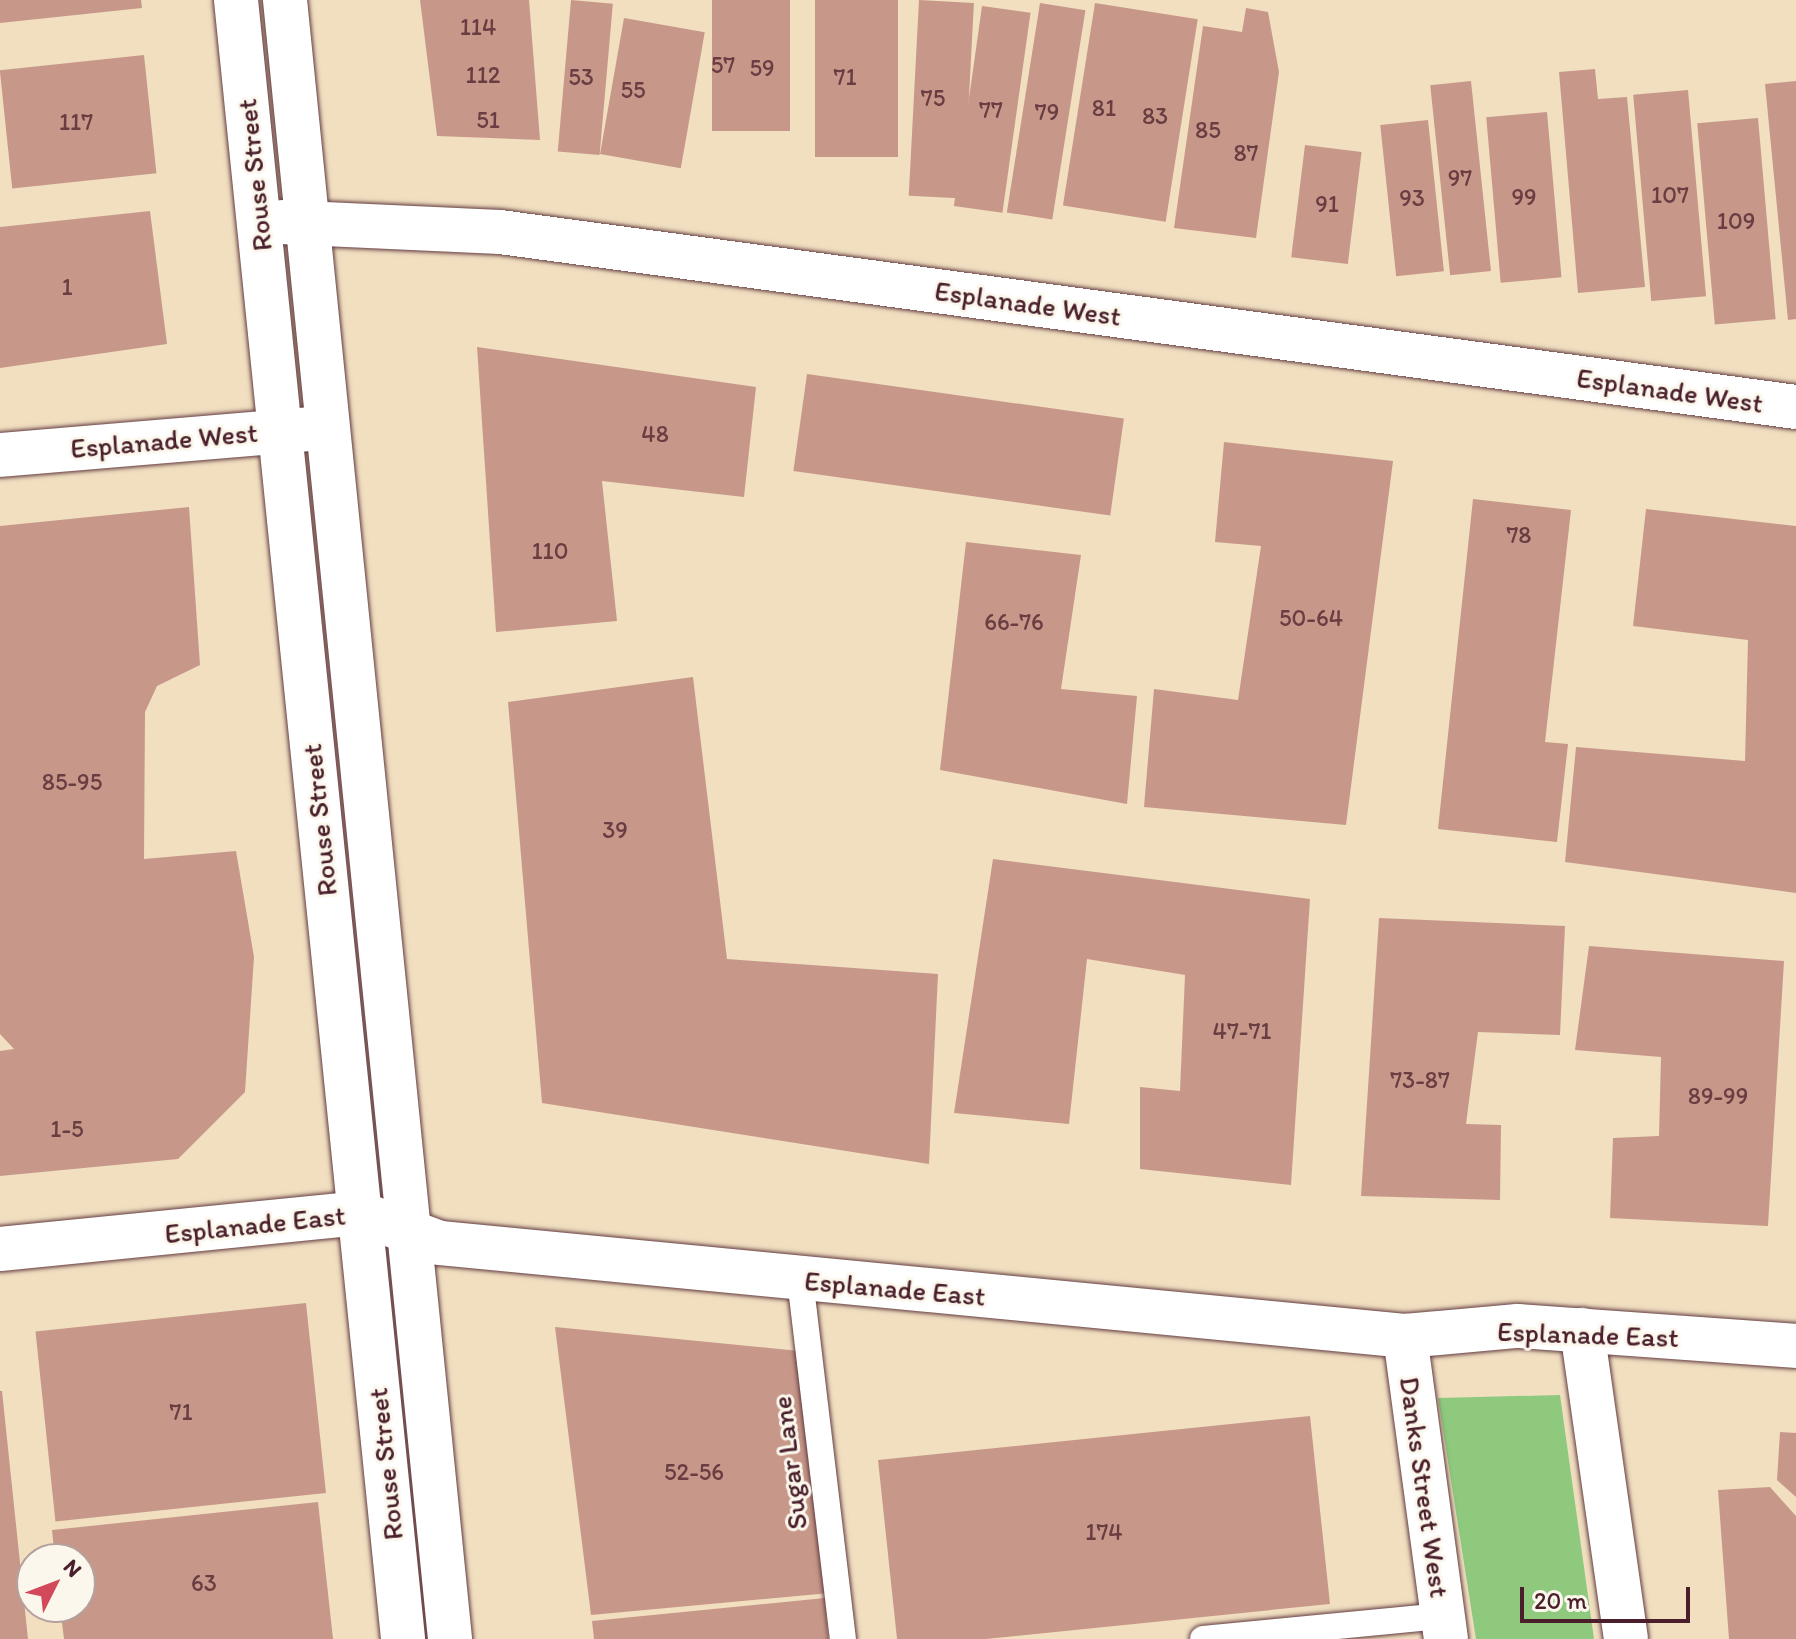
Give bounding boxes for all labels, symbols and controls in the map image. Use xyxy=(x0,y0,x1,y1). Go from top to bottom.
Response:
house number: 114 xyxy=(460,13,496,41)
house number: 57 xyxy=(711,51,735,79)
house number: 59 xyxy=(749,54,775,82)
house number: 112 xyxy=(466,61,500,89)
house number: 53 xyxy=(568,63,594,91)
house number: 71 xyxy=(833,63,857,91)
house number: 55 xyxy=(620,76,646,104)
house number: 75 xyxy=(921,84,945,112)
house number: 81 xyxy=(1092,94,1116,122)
house number: 77 xyxy=(979,96,1003,124)
street label: Rouse Street xyxy=(229,97,279,253)
house number: 79 xyxy=(1035,98,1059,126)
house number: 83 xyxy=(1142,102,1168,130)
house number: 51 xyxy=(476,106,500,134)
house number: 117 xyxy=(59,108,93,136)
house number: 85 xyxy=(1195,116,1221,144)
house number: 87 xyxy=(1233,139,1259,167)
house number: 97 xyxy=(1448,164,1472,192)
house number: 107 xyxy=(1651,181,1689,209)
house number: 99 xyxy=(1511,183,1537,211)
house number: 93 xyxy=(1399,184,1425,212)
house number: 91 xyxy=(1315,190,1339,218)
house number: 109 xyxy=(1717,207,1755,235)
house number: 1 xyxy=(61,273,73,301)
street label: Esplanade West xyxy=(933,273,1123,333)
street label: Esplanade West xyxy=(1575,360,1765,420)
street label: Esplanade West xyxy=(69,415,259,465)
house number: 48 xyxy=(641,420,669,448)
house number: 78 xyxy=(1506,521,1532,549)
house number: 110 xyxy=(531,537,569,565)
house number: 50-64 xyxy=(1279,604,1343,632)
house number: 66-76 xyxy=(984,608,1044,636)
street label: Rouse Street xyxy=(294,742,344,898)
house number: 85-95 xyxy=(42,768,102,796)
house number: 39 xyxy=(602,816,628,844)
house number: 47-71 xyxy=(1213,1017,1271,1045)
house number: 73-87 xyxy=(1390,1066,1450,1094)
house number: 89-99 xyxy=(1688,1082,1748,1110)
house number: 1-5 xyxy=(50,1115,84,1143)
street label: Esplanade East xyxy=(163,1198,347,1250)
street label: Esplanade East xyxy=(803,1263,987,1313)
street label: Esplanade East xyxy=(1497,1314,1679,1354)
street label: Danks Street West xyxy=(1393,1375,1457,1599)
street label: Rouse Street xyxy=(360,1386,410,1542)
street label: Sugar Lane xyxy=(764,1394,814,1532)
house number: 71 xyxy=(169,1398,193,1426)
house number: 52-56 xyxy=(664,1458,724,1486)
house number: 174 xyxy=(1085,1518,1123,1546)
north arrow xyxy=(16,1543,96,1623)
text: N xyxy=(58,1553,88,1582)
house number: 63 xyxy=(191,1569,217,1597)
scale bar xyxy=(1524,1571,1694,1621)
text: 20 m xyxy=(1534,1586,1587,1615)

